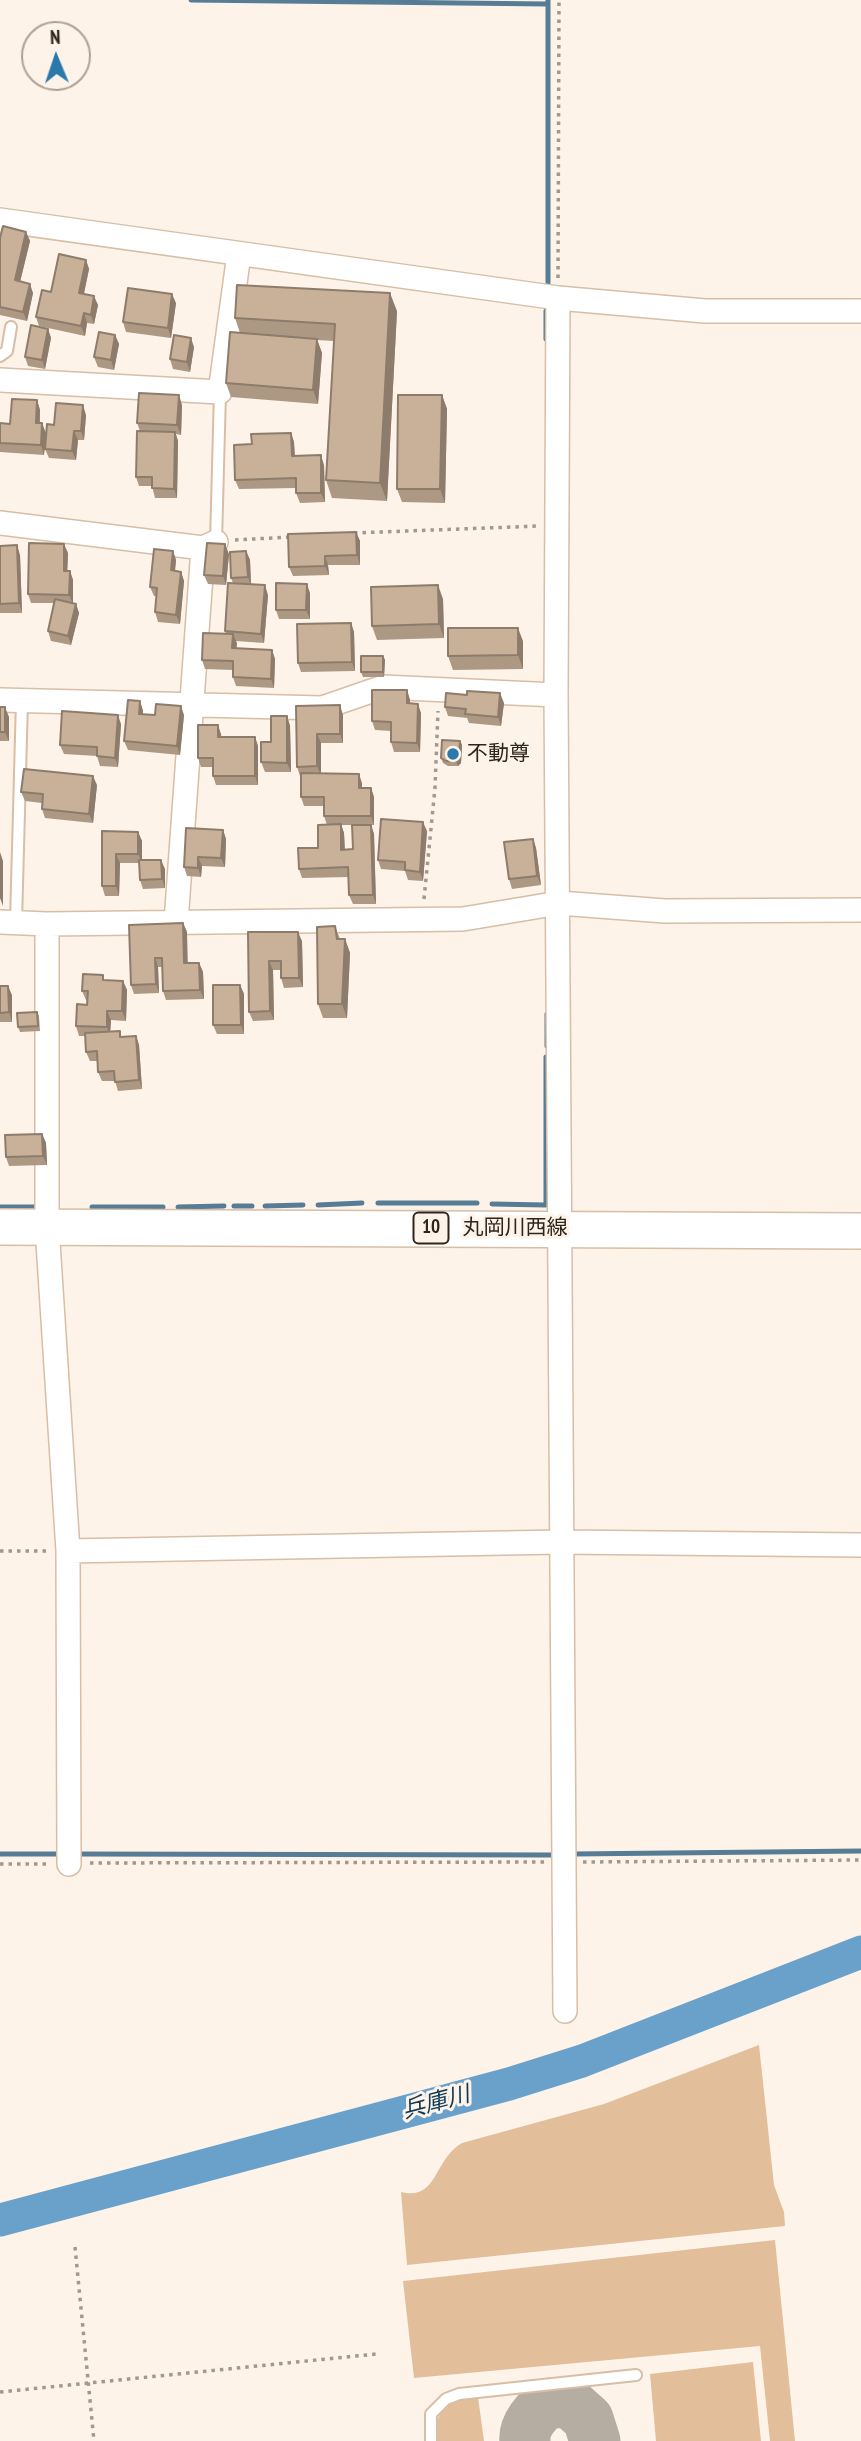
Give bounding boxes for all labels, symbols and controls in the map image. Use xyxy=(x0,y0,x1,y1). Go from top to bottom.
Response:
north arrow xyxy=(21,21,91,91)
text: N xyxy=(50,25,61,49)
place label: 不動尊 xyxy=(467,741,530,767)
marker: 不動尊 xyxy=(445,746,461,762)
road number: 10 xyxy=(414,1212,448,1244)
street label: 丸岡川西線 xyxy=(463,1215,567,1241)
water label: 兵庫川 xyxy=(399,2081,473,2125)

